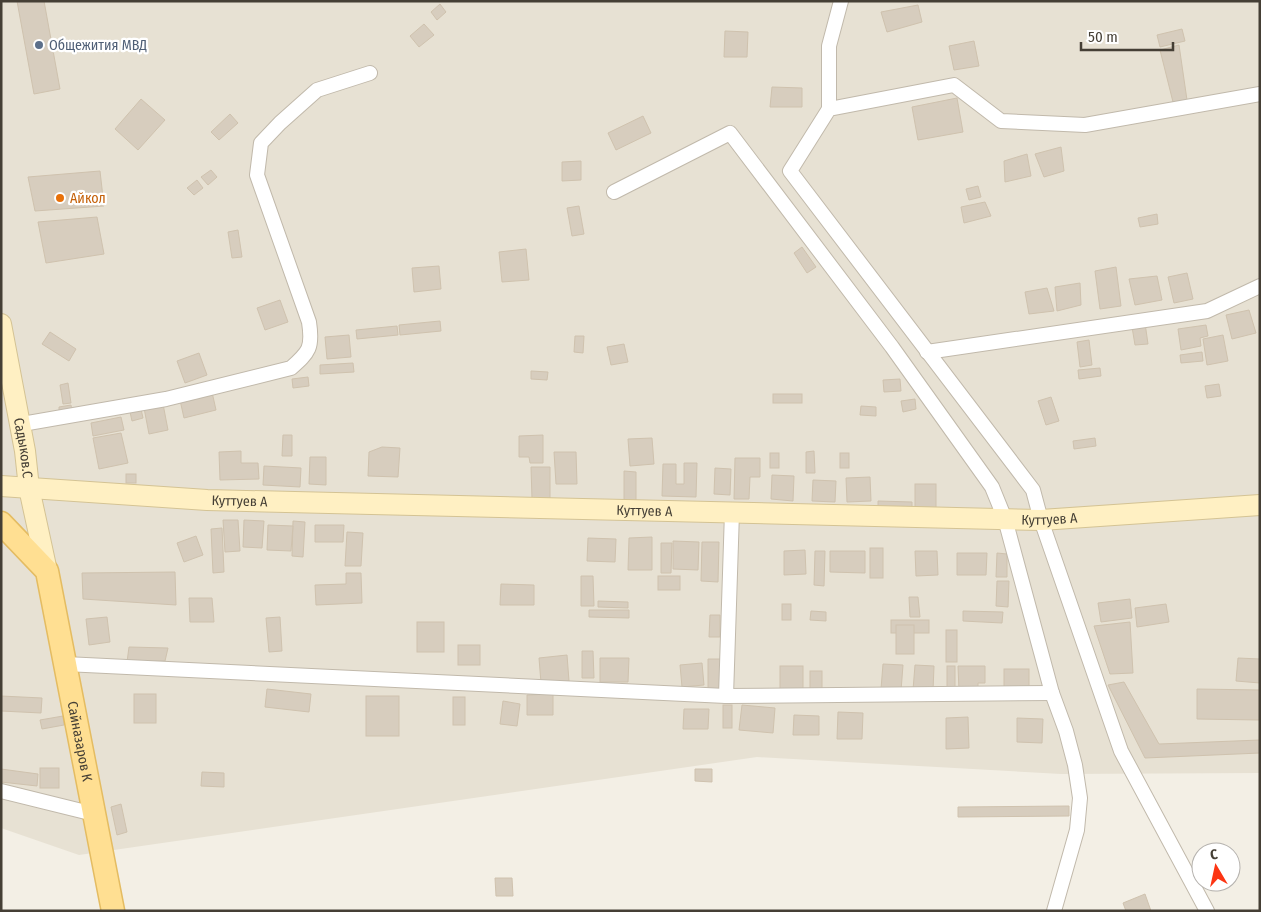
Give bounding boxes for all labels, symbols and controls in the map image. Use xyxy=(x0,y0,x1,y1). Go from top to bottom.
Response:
scale bar xyxy=(1081,20,1174,52)
text: 50 m xyxy=(1088,28,1118,46)
place label: Общежития МВД xyxy=(49,37,147,54)
marker: Общежития МВД xyxy=(33,39,45,51)
place label: Айкол xyxy=(70,190,106,207)
marker: Айкол xyxy=(54,192,66,204)
street label: Садыков.С xyxy=(10,416,36,479)
street label: Куттуев А xyxy=(211,492,268,510)
street label: Куттуев А xyxy=(616,502,673,520)
street label: Куттуев А xyxy=(1021,509,1078,529)
street label: Сайназаров К xyxy=(63,700,96,783)
north arrow xyxy=(1191,842,1241,892)
text: С xyxy=(1209,846,1220,864)

